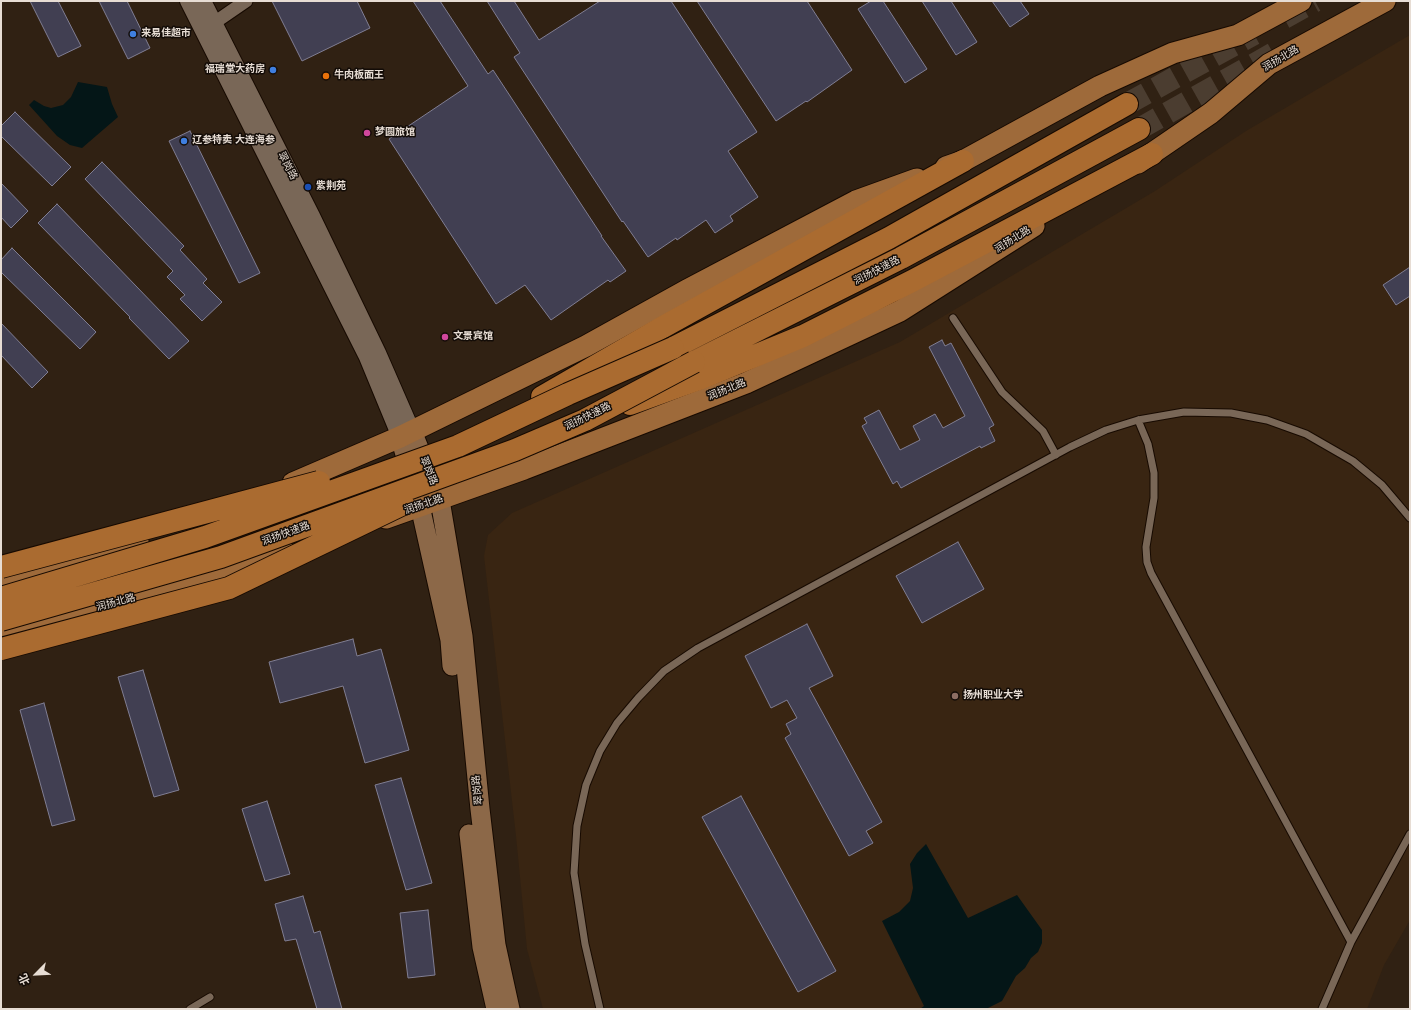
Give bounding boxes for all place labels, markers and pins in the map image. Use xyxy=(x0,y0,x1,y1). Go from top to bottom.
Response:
place label: 来易佳超市 xyxy=(141,28,191,40)
marker: 来易佳超市 xyxy=(128,29,138,39)
place label: 福瑞堂大药房 xyxy=(205,64,265,76)
marker: 福瑞堂大药房 xyxy=(268,65,278,75)
place label: 牛肉板面王 xyxy=(334,70,384,82)
marker: 牛肉板面王 xyxy=(321,71,331,81)
place label: 梦圆旅馆 xyxy=(375,127,415,139)
marker: 梦圆旅馆 xyxy=(362,128,372,138)
place label: 辽参特卖 大连海参 xyxy=(192,135,275,147)
marker: 辽参特卖 大连海参 xyxy=(179,136,189,146)
place label: 紫荆苑 xyxy=(316,181,346,193)
marker: 紫荆苑 xyxy=(303,182,313,192)
place label: 文景宾馆 xyxy=(453,331,493,343)
marker: 文景宾馆 xyxy=(440,332,450,342)
place label: 扬州职业大学 xyxy=(963,690,1023,702)
marker: 扬州职业大学 xyxy=(950,691,960,701)

